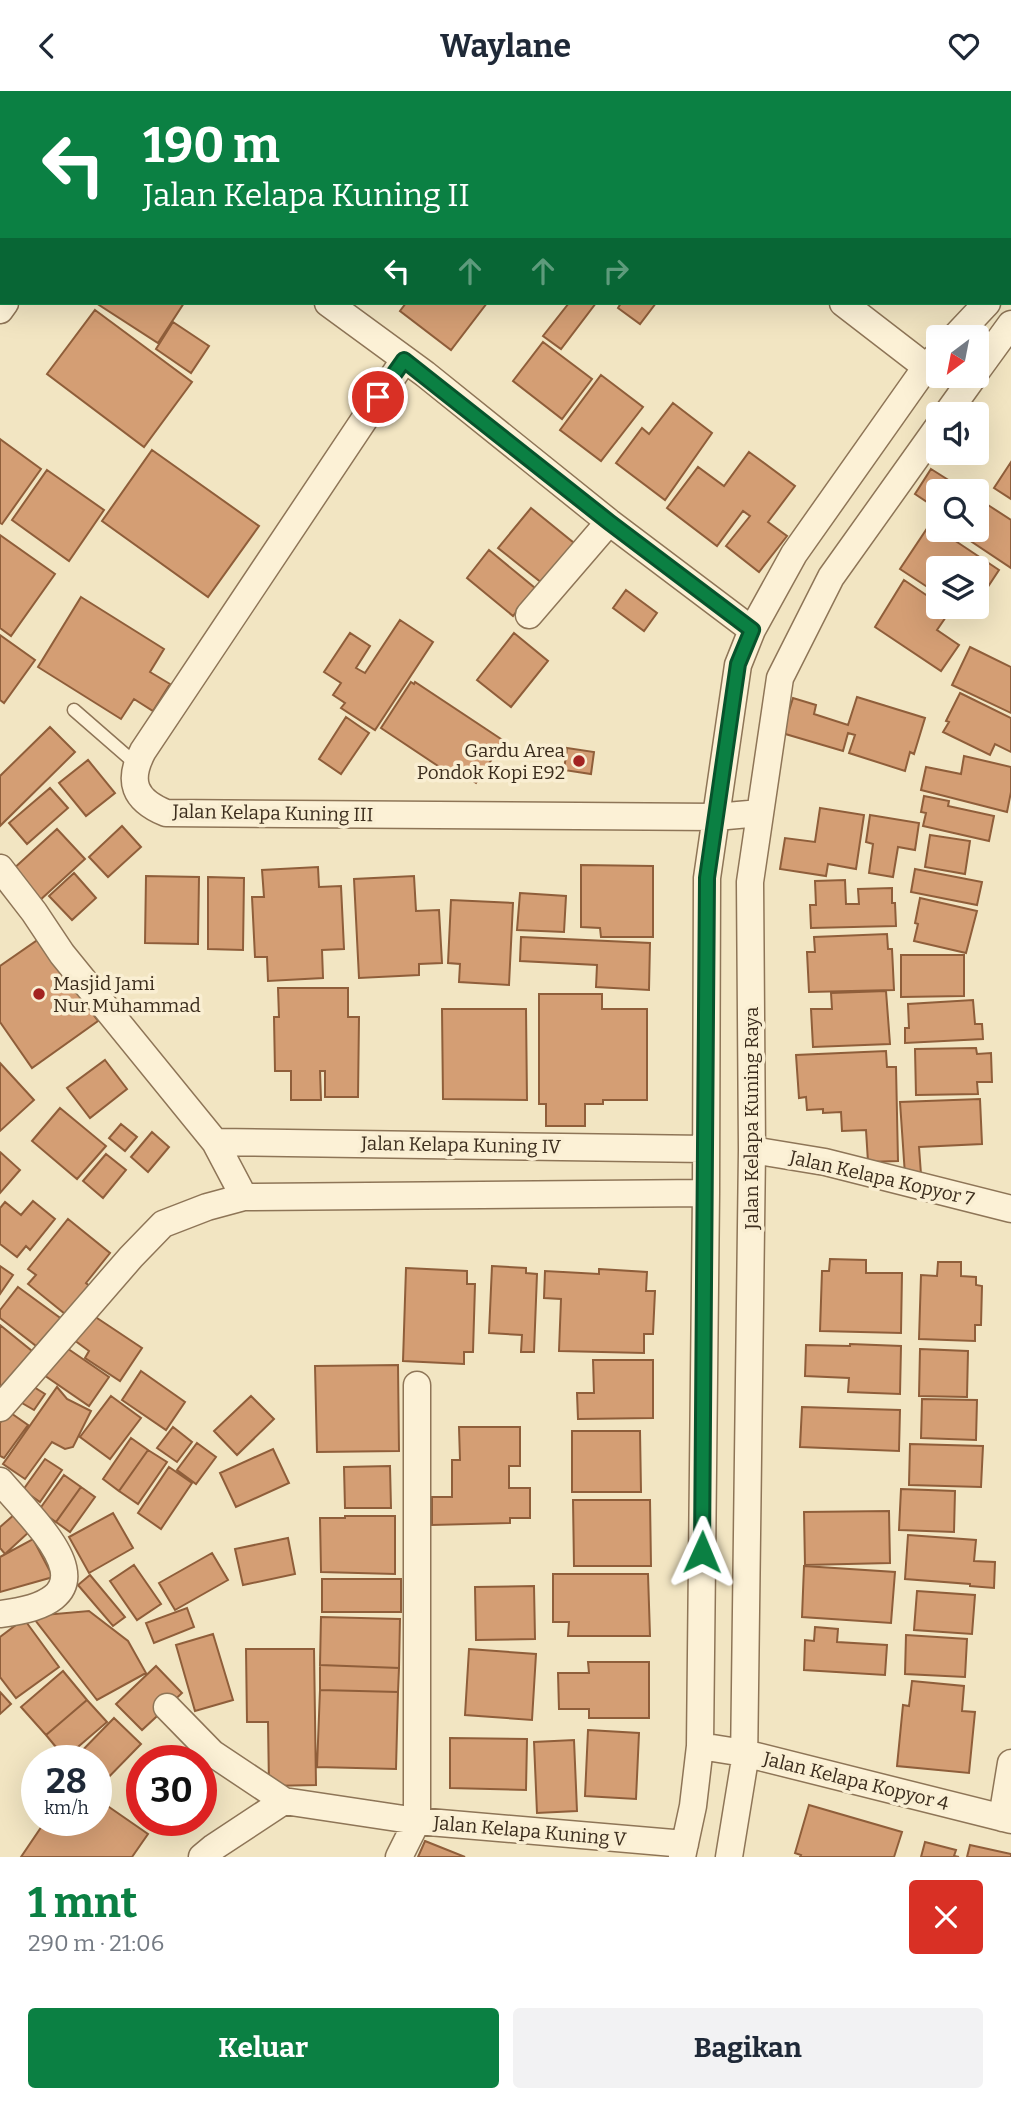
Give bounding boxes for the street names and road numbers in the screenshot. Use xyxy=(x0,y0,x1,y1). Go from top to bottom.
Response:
street label: Jalan Kelapa Kuning III xyxy=(171,800,374,826)
street label: Jalan Kelapa Kuning Raya xyxy=(740,1006,763,1230)
street label: Jalan Kelapa Kuning IV xyxy=(360,1132,562,1158)
street label: Jalan Kelapa Kopyor 7 xyxy=(787,1145,977,1211)
street label: Jalan Kelapa Kopyor 4 xyxy=(760,1747,951,1815)
street label: Jalan Kelapa Kuning V xyxy=(431,1811,628,1851)

